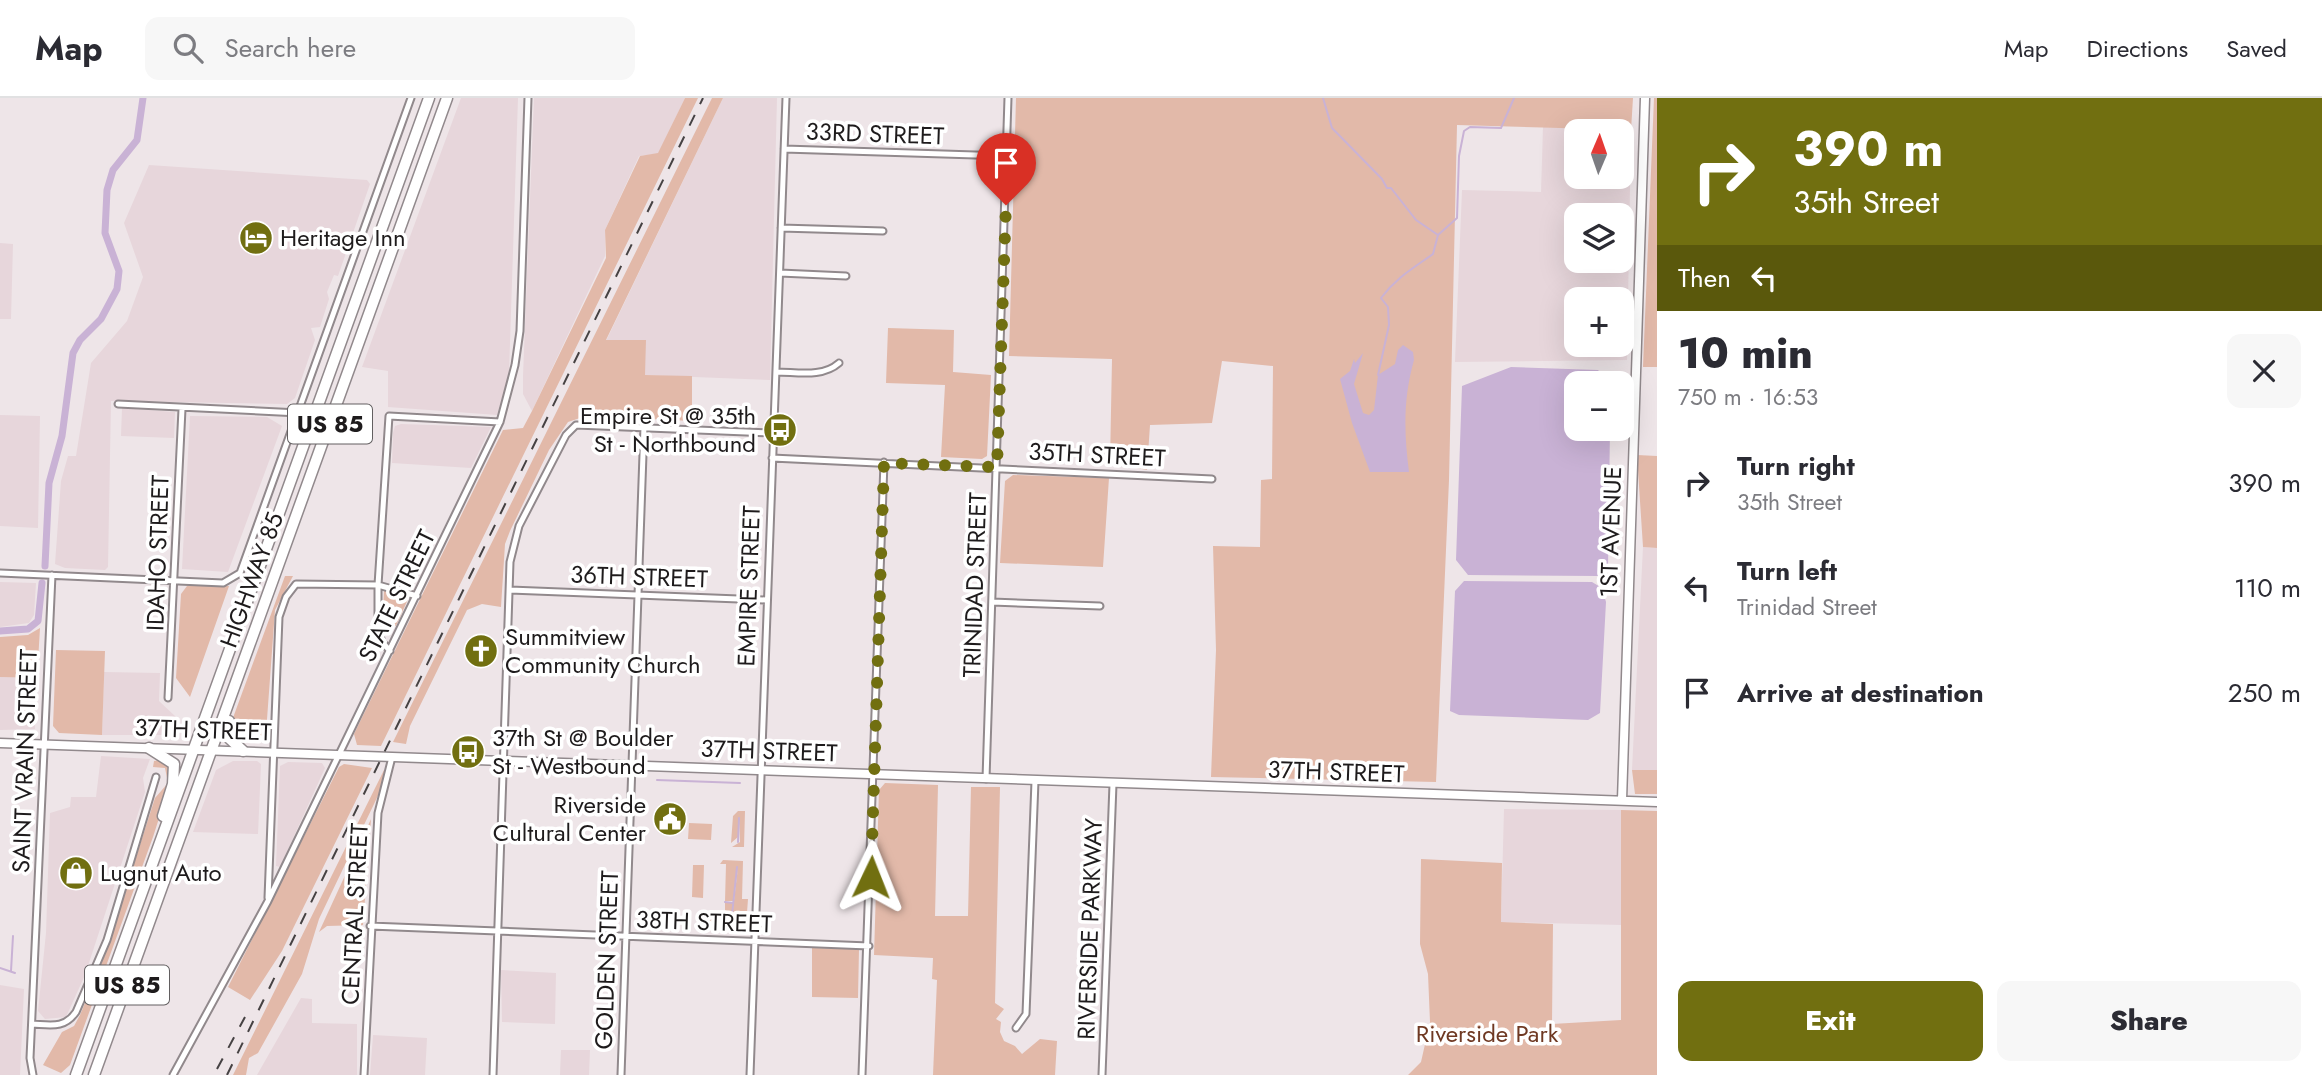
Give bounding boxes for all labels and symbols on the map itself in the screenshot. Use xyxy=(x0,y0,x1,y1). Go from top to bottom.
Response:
street label: 33RD STREET xyxy=(805,114,945,153)
north arrow xyxy=(1564,119,1634,189)
pin xyxy=(976,133,1036,205)
hotel icon: Heritage Inn xyxy=(237,219,275,257)
place label: Heritage Inn xyxy=(280,220,406,255)
place label: Empire St @ 35th St - Northbound xyxy=(580,398,756,461)
road number: US 85 xyxy=(288,404,372,444)
bus stop icon: Empire St @ 35th St - Northbound xyxy=(761,411,799,449)
street label: 35TH STREET xyxy=(1027,433,1167,476)
street label: 1ST AVENUE xyxy=(1591,466,1630,598)
street label: IDAHO STREET xyxy=(137,474,178,632)
street label: TRINIDAD STREET xyxy=(954,492,995,678)
street label: EMPIRE STREET xyxy=(728,505,769,667)
street label: HIGHWAY 85 xyxy=(211,507,292,652)
street label: STATE STREET xyxy=(349,524,444,668)
street label: 36TH STREET xyxy=(570,557,708,596)
place label: Summitview Community Church xyxy=(505,619,701,682)
church icon: Summitview Community Church xyxy=(462,632,500,670)
street label: SAINT VRAIN STREET xyxy=(3,648,46,874)
street label: 37TH STREET xyxy=(134,710,272,749)
place label: 37th St @ Boulder St - Westbound xyxy=(492,720,674,783)
street label: 37TH STREET xyxy=(700,731,838,770)
bus stop icon: 37th St @ Boulder St - Westbound xyxy=(449,733,487,771)
street label: 37TH STREET xyxy=(1267,752,1405,791)
place label: Riverside Cultural Center xyxy=(493,787,647,850)
public building icon: Riverside Cultural Center xyxy=(651,800,689,838)
street label: RIVERSIDE PARKWAY xyxy=(1068,817,1111,1040)
street label: CENTRAL STREET xyxy=(332,822,377,1006)
position arrow xyxy=(834,840,908,914)
shop icon: Lugnut Auto xyxy=(57,854,95,892)
place label: Lugnut Auto xyxy=(100,855,222,890)
street label: GOLDEN STREET xyxy=(586,870,627,1050)
street label: 38TH STREET xyxy=(635,902,773,941)
road number: US 85 xyxy=(85,965,169,1004)
park label: Riverside Park xyxy=(1416,1016,1559,1051)

